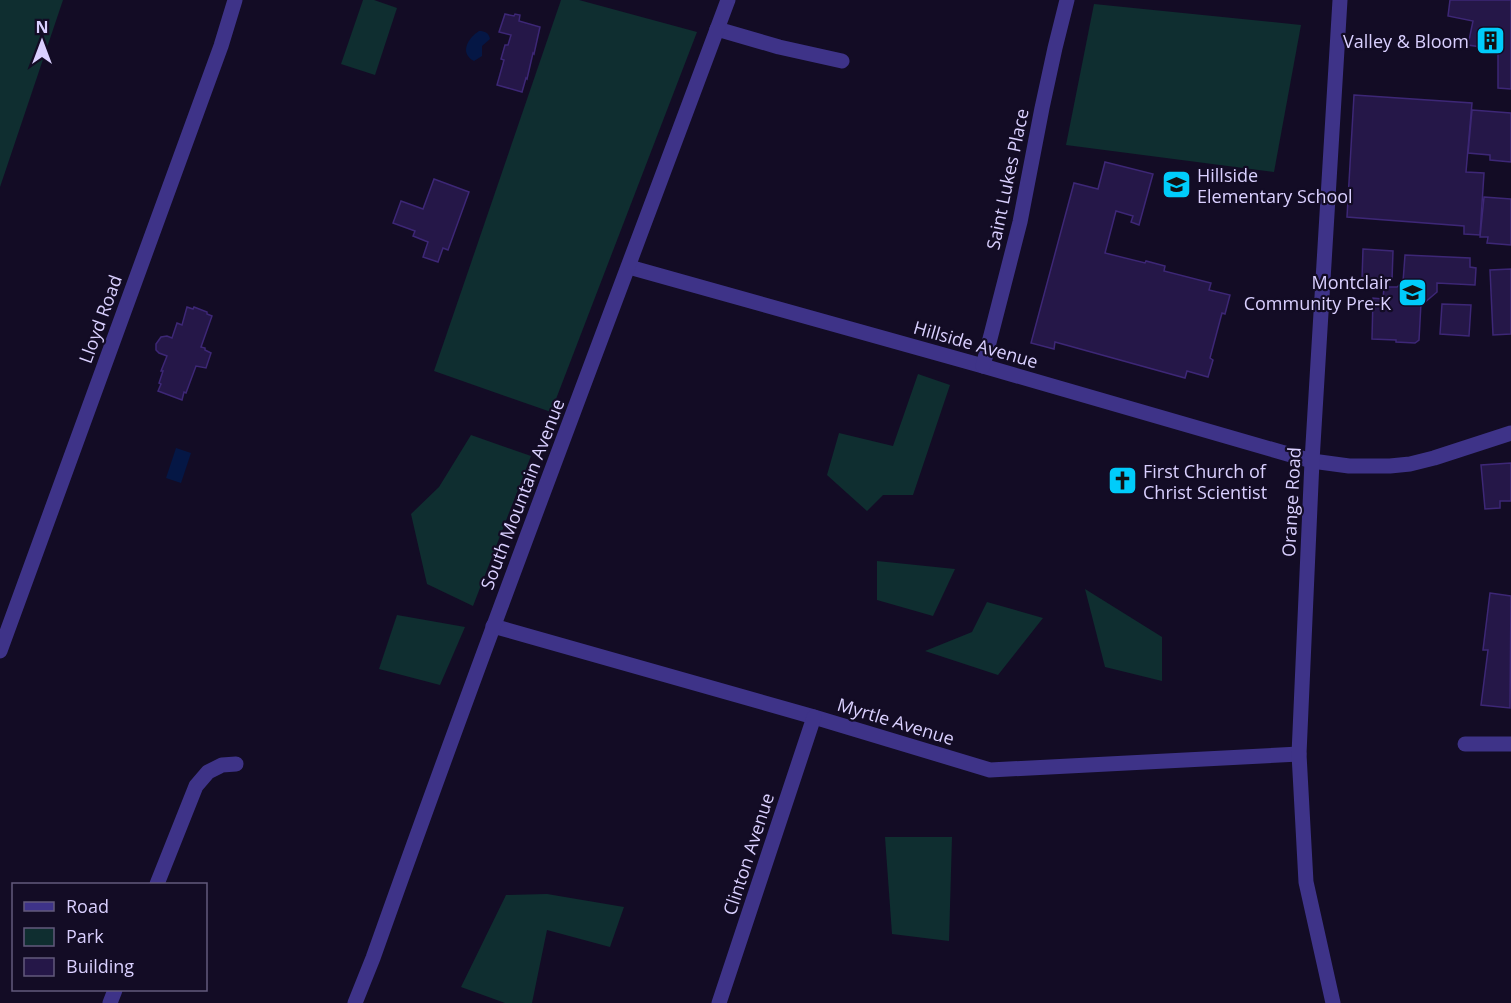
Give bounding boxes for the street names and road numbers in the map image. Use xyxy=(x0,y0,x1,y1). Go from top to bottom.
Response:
street label: Saint Lukes Place xyxy=(980,106,1034,252)
street label: Lloyd Road xyxy=(73,271,127,367)
street label: Hillside Avenue xyxy=(911,315,1041,373)
street label: South Mountain Avenue xyxy=(475,395,569,593)
street label: Orange Road xyxy=(1276,446,1306,558)
street label: Myrtle Avenue xyxy=(835,692,957,750)
street label: Clinton Avenue xyxy=(717,790,779,918)

